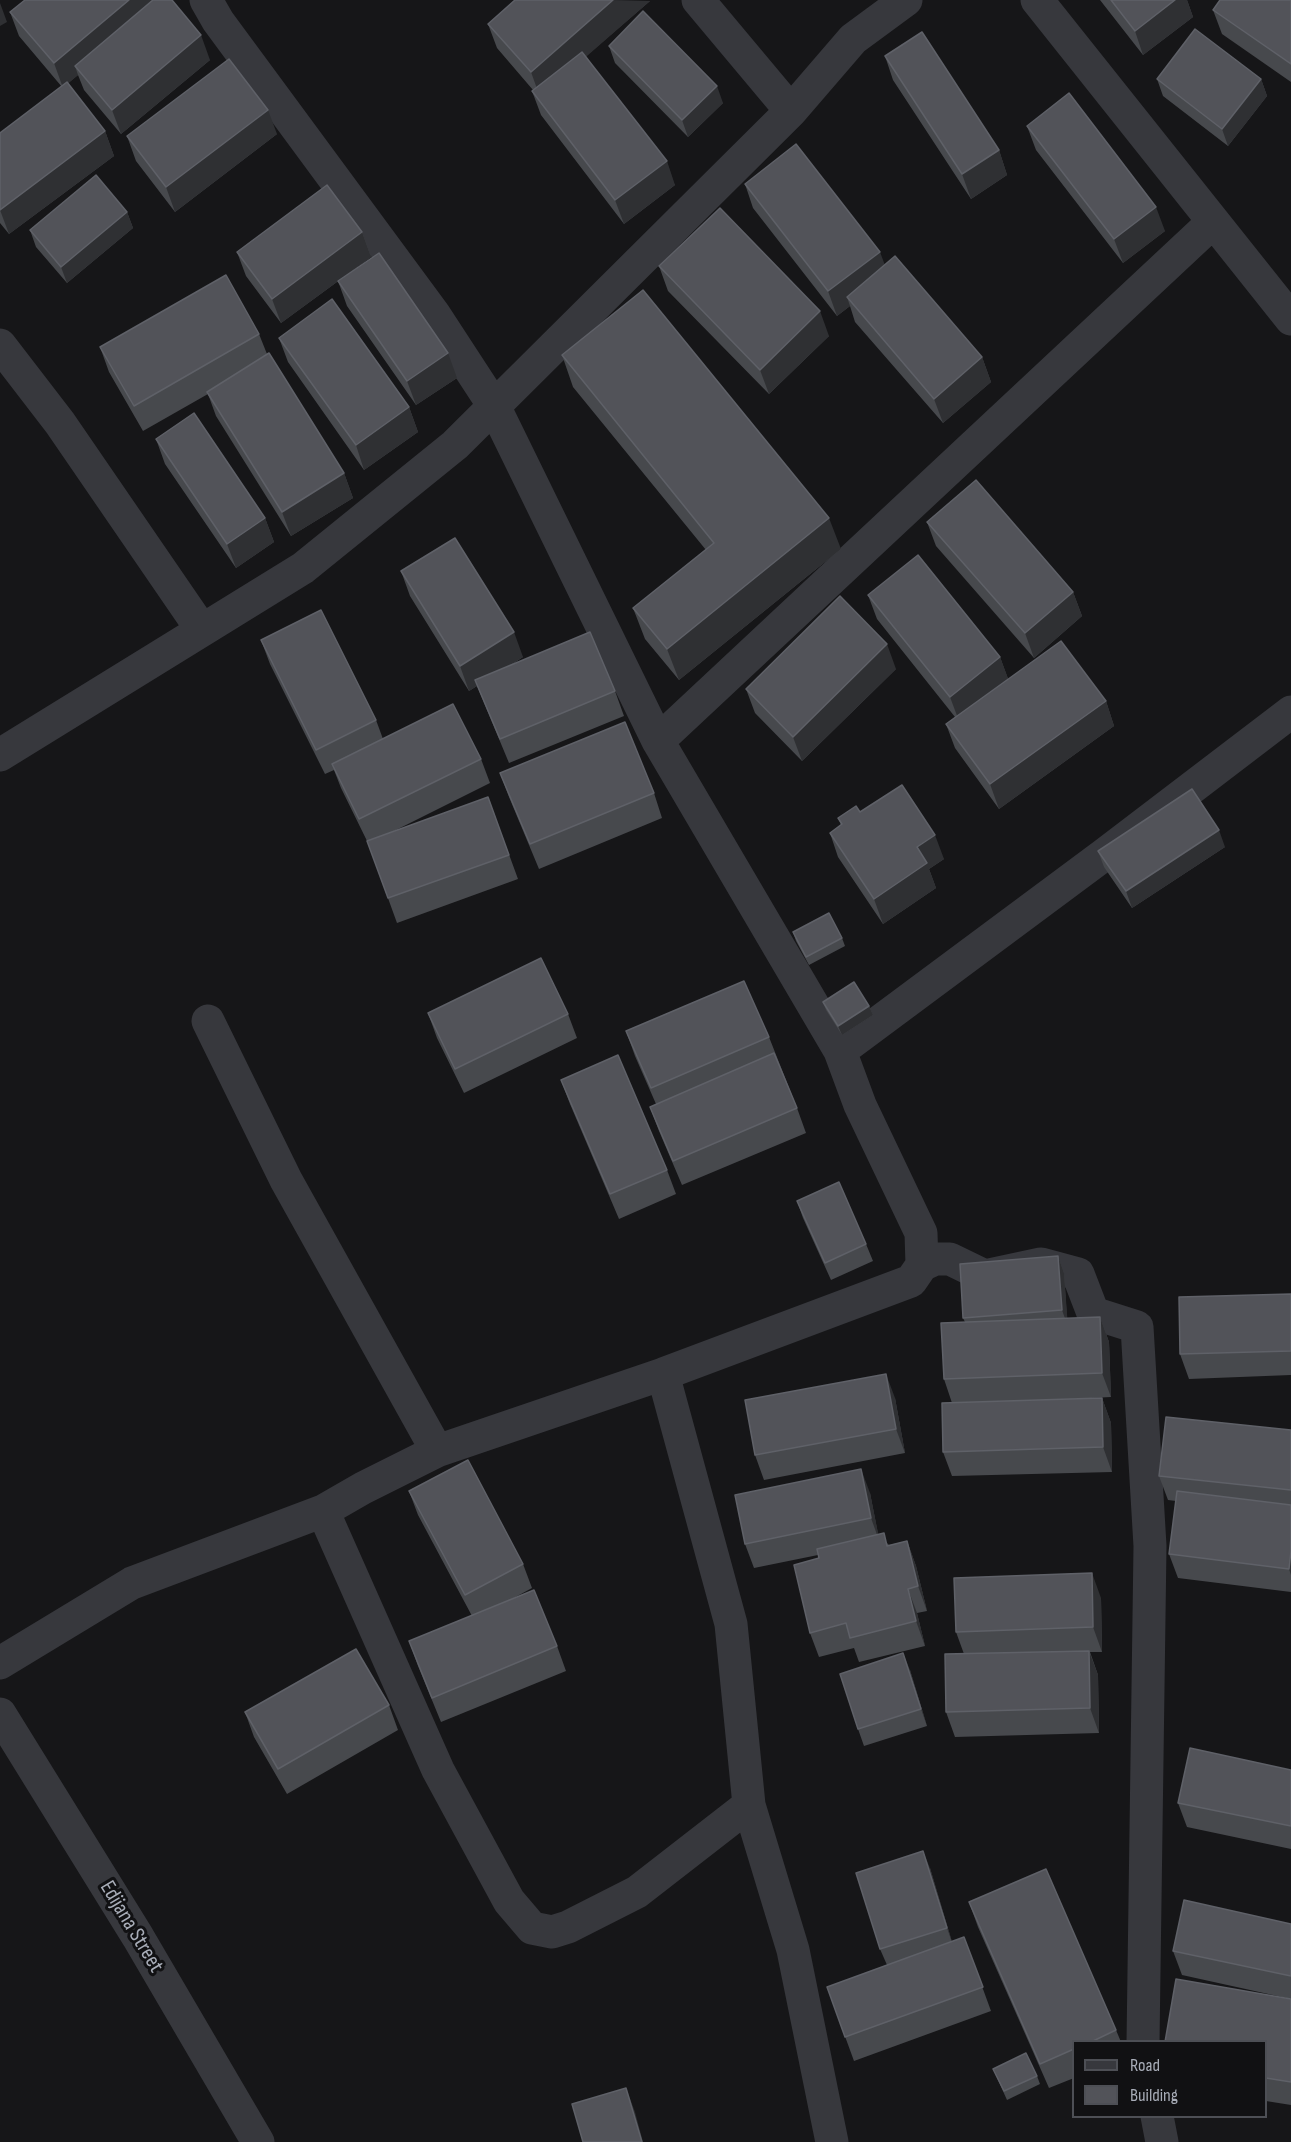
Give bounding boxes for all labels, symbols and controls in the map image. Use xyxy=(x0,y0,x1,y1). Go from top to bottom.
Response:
street label: Edijana Street xyxy=(93,1876,169,1978)
legend xyxy=(1072,2040,1267,2118)
text: Road xyxy=(1130,2055,1160,2076)
text: Building xyxy=(1130,2085,1178,2106)

